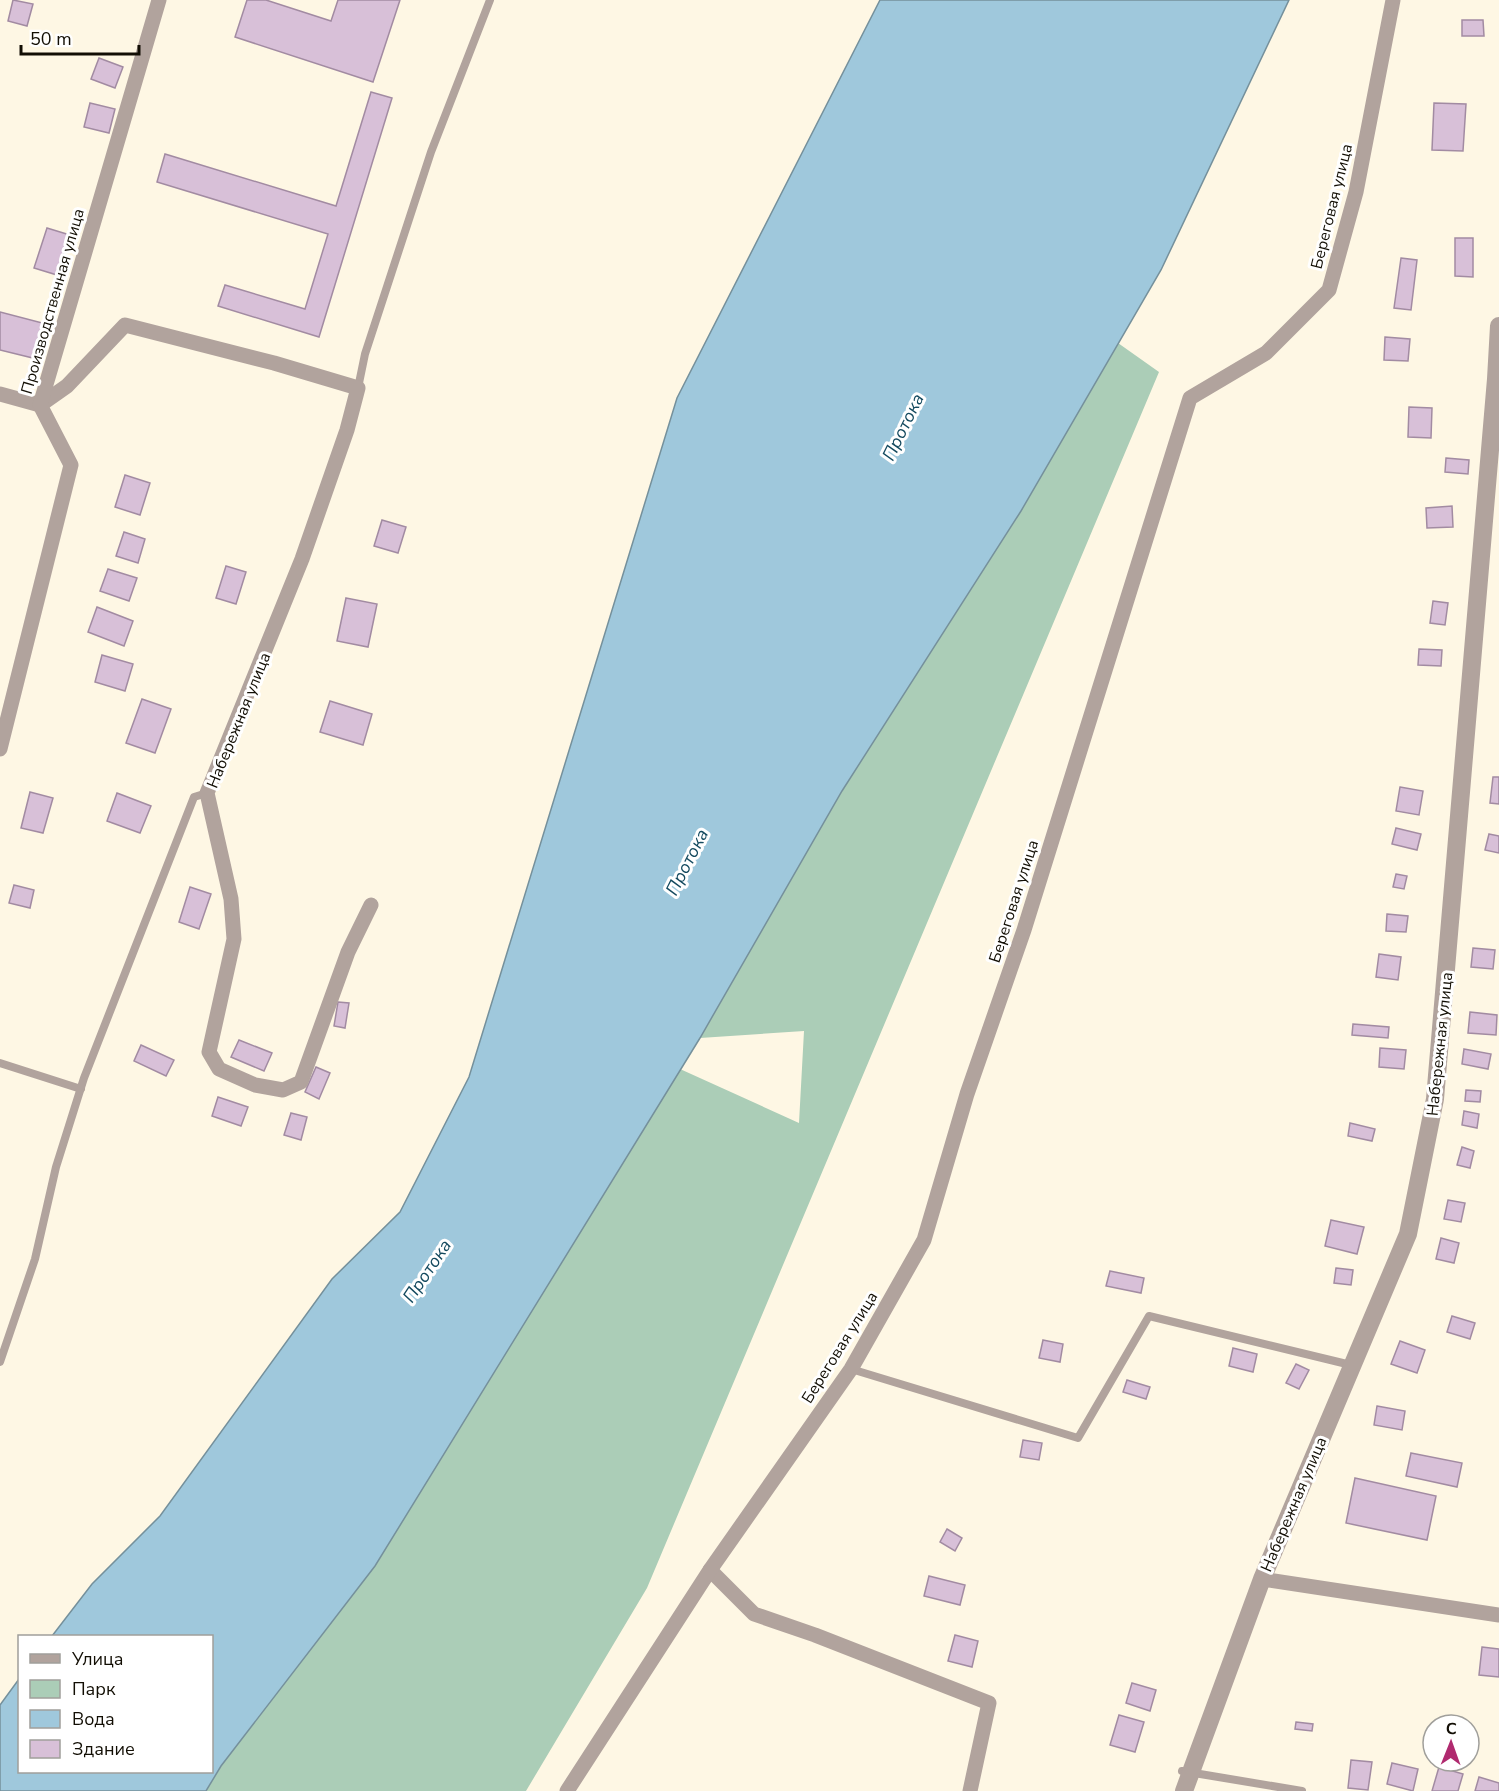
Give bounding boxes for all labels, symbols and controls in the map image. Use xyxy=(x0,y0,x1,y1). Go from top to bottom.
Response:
scale bar xyxy=(21,18,140,56)
text: 50 m xyxy=(30,27,72,51)
street label: Береговая улица xyxy=(1306,141,1358,271)
street label: Производственная улица xyxy=(16,206,90,397)
water label: Протока xyxy=(876,389,930,465)
street label: Набережная улица xyxy=(202,649,276,792)
water label: Протока xyxy=(660,825,714,899)
street label: Береговая улица xyxy=(984,837,1044,966)
street label: Набережная улица xyxy=(1421,971,1458,1117)
water label: Протока xyxy=(397,1235,457,1307)
street label: Береговая улица xyxy=(797,1287,883,1408)
street label: Набережная улица xyxy=(1256,1434,1332,1575)
legend xyxy=(18,1635,213,1773)
text: Улица xyxy=(71,1647,123,1671)
text: Парк xyxy=(72,1677,116,1701)
text: Вода xyxy=(72,1707,115,1731)
north arrow xyxy=(1421,1713,1481,1773)
text: С xyxy=(1446,1718,1457,1740)
text: Здание xyxy=(72,1737,135,1761)

